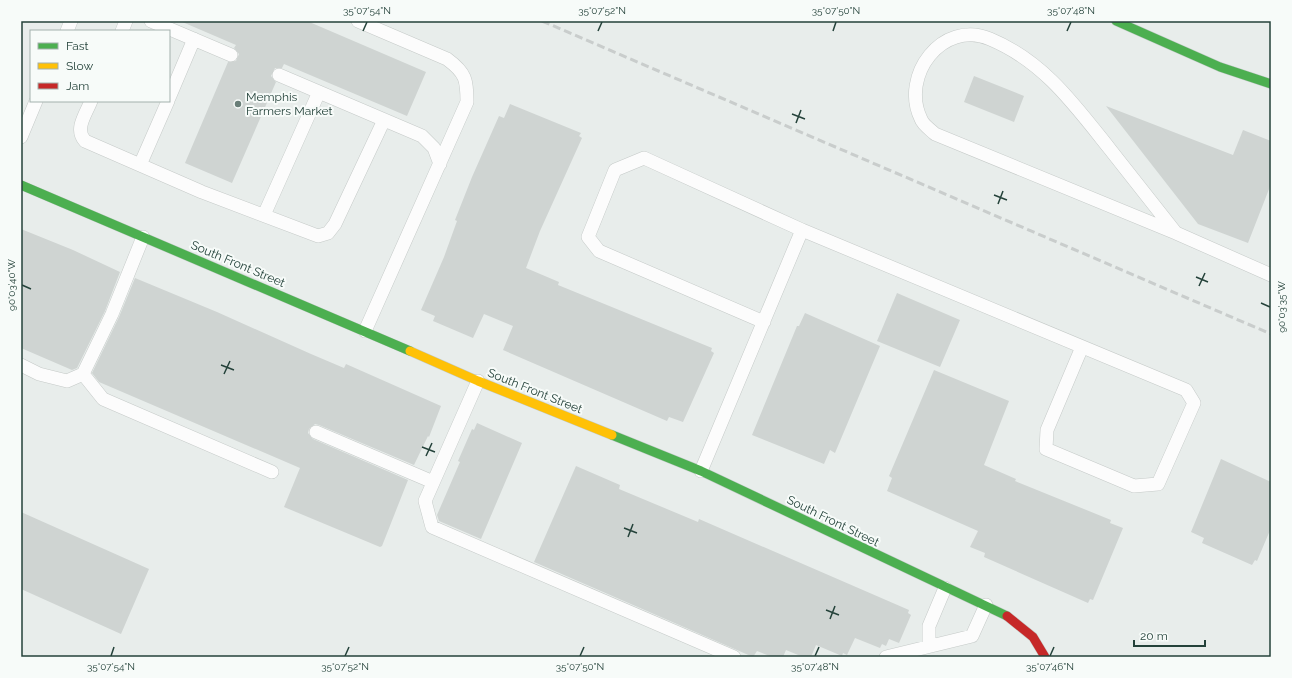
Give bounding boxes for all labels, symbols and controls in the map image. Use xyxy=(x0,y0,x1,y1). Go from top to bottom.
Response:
text: 35°07'54"N xyxy=(343,5,391,16)
text: 35°07'52"N xyxy=(578,5,626,16)
text: 35°07'50"N xyxy=(812,5,860,16)
text: 35°07'48"N xyxy=(1047,5,1095,16)
legend xyxy=(30,30,170,102)
text: Fast xyxy=(66,39,89,53)
text: Slow xyxy=(66,59,93,73)
text: Jam xyxy=(66,79,89,93)
place label: Memphis Farmers Market xyxy=(246,90,332,118)
marker: Memphis Farmers Market xyxy=(233,99,243,109)
street label: South Front Street xyxy=(189,238,287,290)
text: 90°03'40"W xyxy=(6,259,17,311)
text: 90°03'35"W xyxy=(1276,281,1287,333)
street label: South Front Street xyxy=(486,366,584,416)
street label: South Front Street xyxy=(785,493,881,549)
scale bar xyxy=(1134,622,1205,648)
text: 20 m xyxy=(1140,629,1168,643)
text: 35°07'54"N xyxy=(87,661,135,672)
text: 35°07'52"N xyxy=(321,661,369,672)
text: 35°07'50"N xyxy=(556,661,604,672)
text: 35°07'48"N xyxy=(791,661,839,672)
text: 35°07'46"N xyxy=(1026,661,1074,672)

